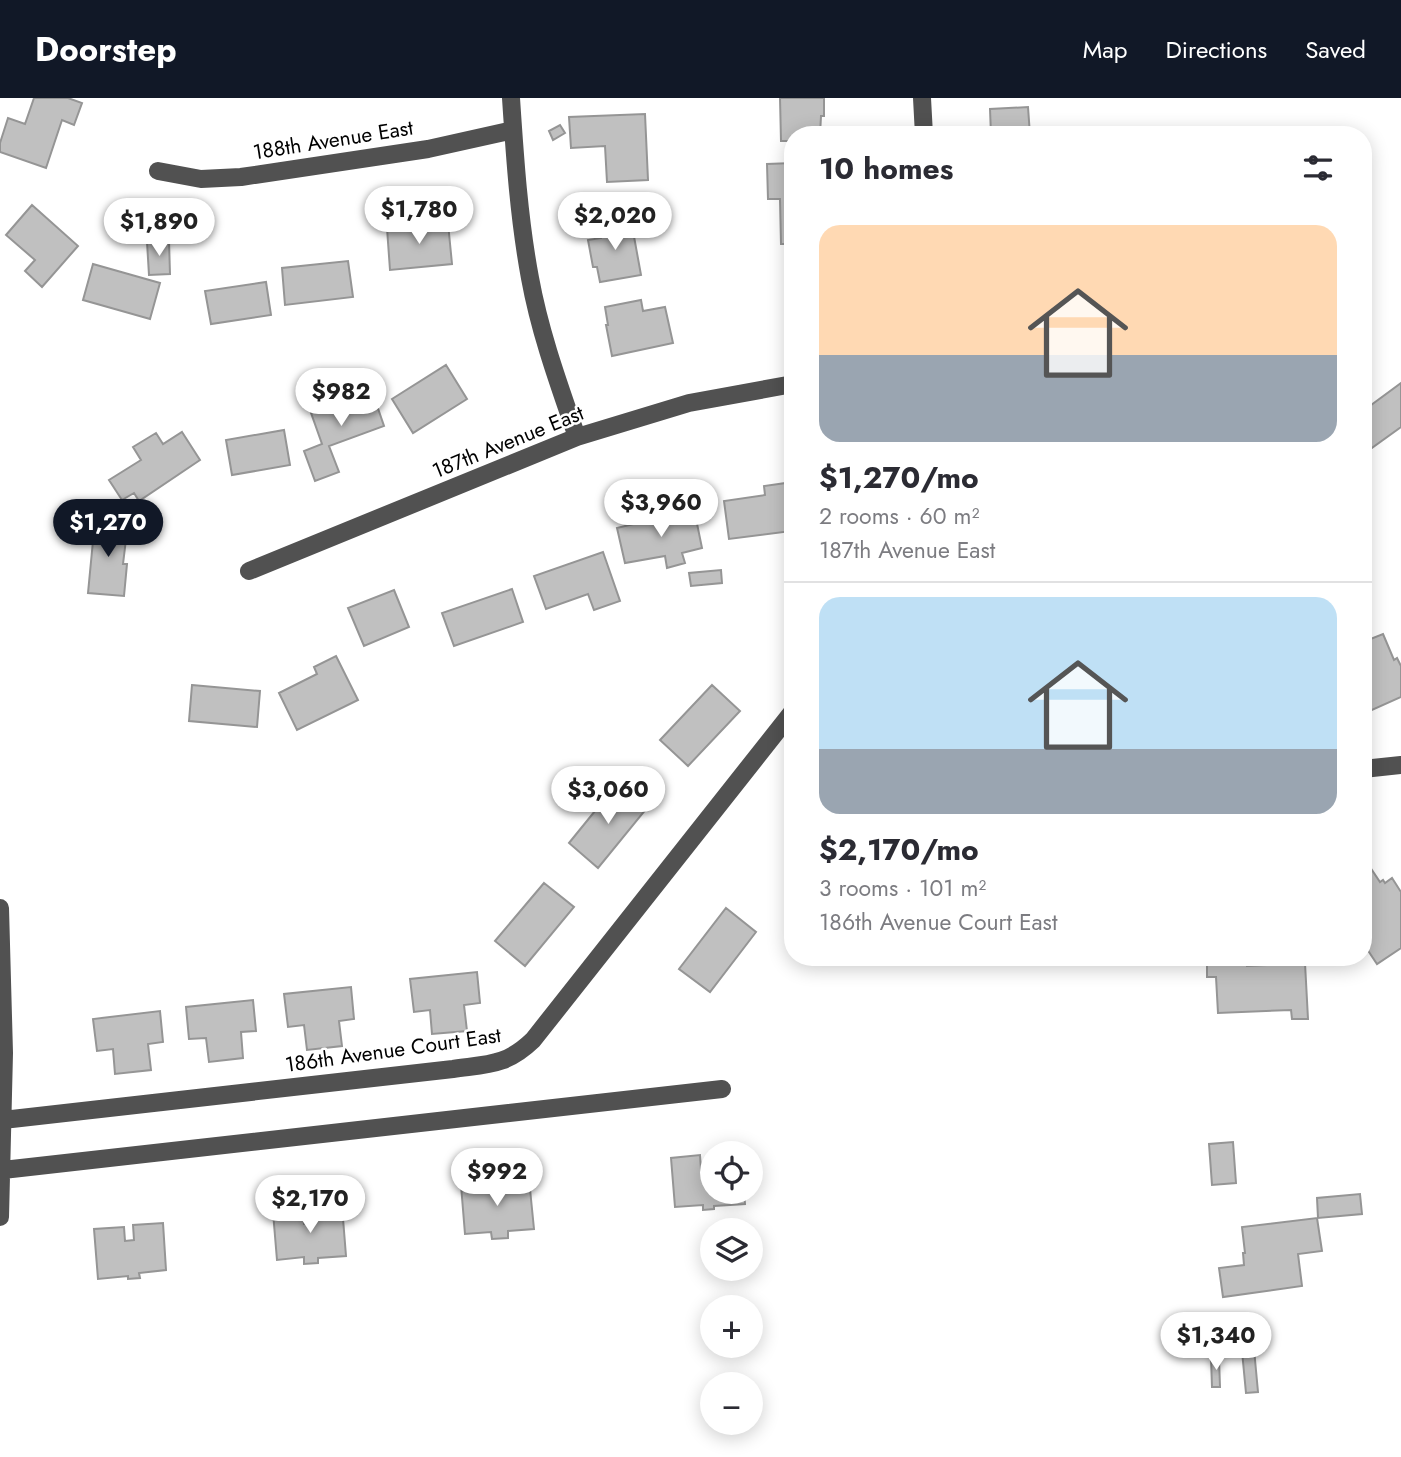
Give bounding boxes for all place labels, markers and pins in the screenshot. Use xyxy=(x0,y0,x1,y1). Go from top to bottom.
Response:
pin: $1,780 xyxy=(362,186,476,246)
pin: $2,020 xyxy=(558,192,672,252)
pin: $1,890 xyxy=(102,198,216,258)
pin: $982 xyxy=(300,368,382,428)
pin: $3,960 xyxy=(604,480,718,539)
pin: $1,270 xyxy=(51,500,165,559)
pin: $3,060 xyxy=(551,766,665,826)
pin: $992 xyxy=(456,1148,538,1208)
pin: $2,170 xyxy=(253,1176,367,1235)
pin: $1,340 xyxy=(1159,1312,1273,1372)

